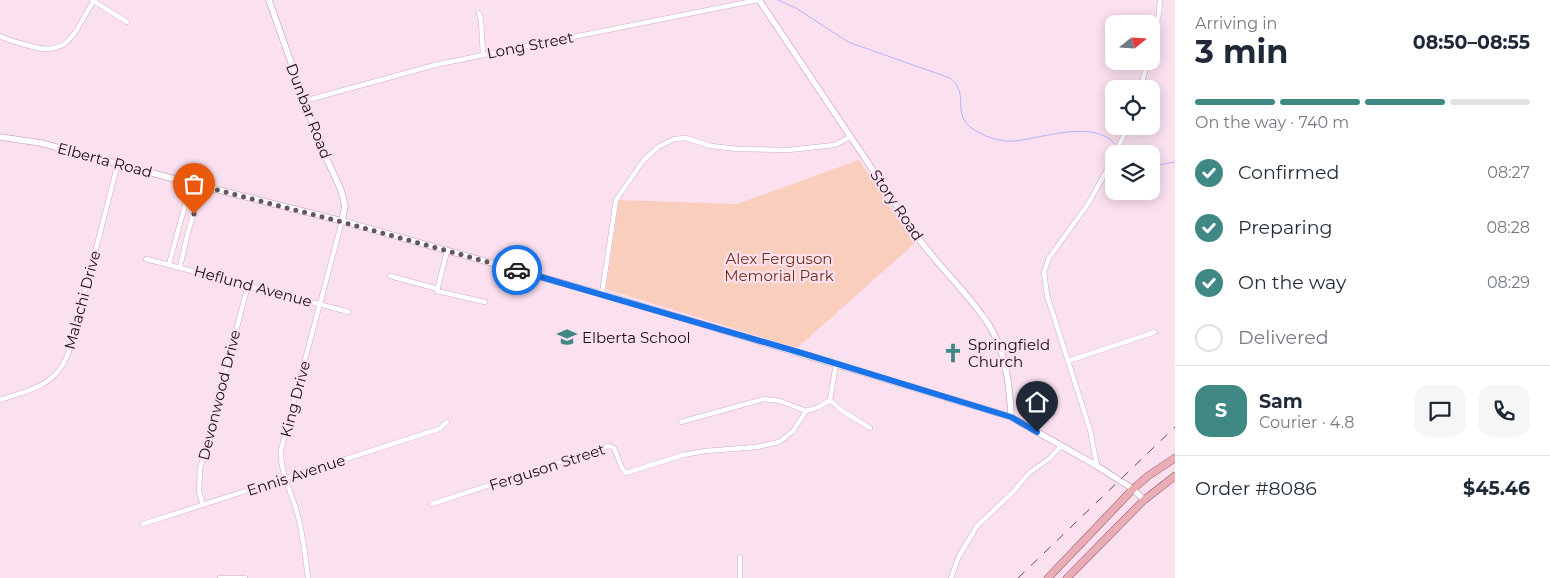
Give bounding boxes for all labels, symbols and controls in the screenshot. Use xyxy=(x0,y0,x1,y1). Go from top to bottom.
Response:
text: Arriving in xyxy=(1195,14,1277,33)
north arrow xyxy=(1105,15,1160,70)
map controls xyxy=(1105,15,1160,200)
street label: Long Street xyxy=(485,27,575,63)
text: 08:50–08:55 xyxy=(1413,31,1530,54)
text: 3 min xyxy=(1195,32,1288,71)
street label: Dunbar Road xyxy=(282,61,336,161)
button: locate xyxy=(1105,80,1160,135)
text: On the way · 740 m xyxy=(1195,113,1349,132)
street label: Elberta Road xyxy=(56,138,154,182)
button: layers xyxy=(1105,145,1160,200)
icon: check xyxy=(1195,159,1223,187)
text: Confirmed xyxy=(1238,161,1339,184)
pin xyxy=(173,163,215,214)
text: 08:27 xyxy=(1487,163,1530,182)
street label: Story Road xyxy=(866,166,928,244)
icon: bag xyxy=(180,170,208,198)
icon: check xyxy=(1195,214,1223,242)
text: Preparing xyxy=(1238,216,1333,239)
text: 08:28 xyxy=(1487,218,1530,237)
courier xyxy=(492,245,542,295)
street label: Malachi Drive xyxy=(60,248,104,352)
park label: Alex Ferguson Memorial Park xyxy=(724,249,834,285)
icon: car xyxy=(503,256,531,284)
street label: Heflund Avenue xyxy=(192,261,314,311)
icon: check xyxy=(1195,269,1223,297)
text: On the way xyxy=(1238,271,1346,294)
text: 08:29 xyxy=(1487,273,1530,292)
school or university icon: Elberta School xyxy=(556,326,578,348)
text: Delivered xyxy=(1238,326,1329,349)
street label: Devonwood Drive xyxy=(194,328,244,462)
place label: Elberta School xyxy=(582,328,691,347)
place label: Springfield Church xyxy=(968,335,1050,371)
church icon: Springfield Church xyxy=(942,342,964,364)
street label: King Drive xyxy=(276,359,314,439)
pin xyxy=(1016,381,1058,432)
button: chat xyxy=(1414,385,1466,437)
button: phone xyxy=(1478,385,1530,437)
icon: home xyxy=(1023,388,1051,416)
text: Sam xyxy=(1259,390,1303,413)
text: S xyxy=(1215,399,1227,422)
text: Courier · 4.8 xyxy=(1259,413,1355,432)
street label: Ferguson Street xyxy=(487,439,607,495)
street label: Ennis Avenue xyxy=(244,450,348,500)
text: Order #8086 xyxy=(1195,477,1317,500)
text: $45.46 xyxy=(1463,477,1530,500)

